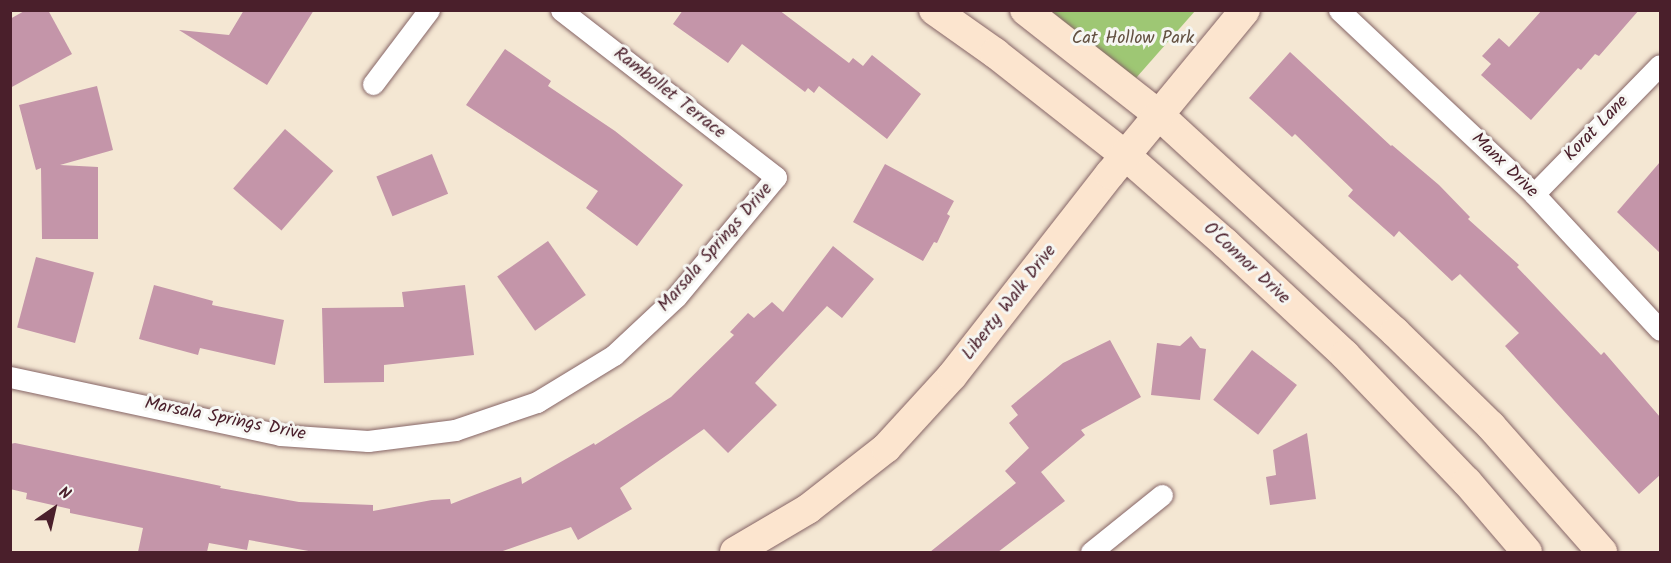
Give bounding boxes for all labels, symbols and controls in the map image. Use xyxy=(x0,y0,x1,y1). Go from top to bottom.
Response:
park label: Cat Hollow Park xyxy=(1072,28,1194,50)
street label: Rambollet Terrace xyxy=(609,44,729,144)
street label: Korat Lane xyxy=(1560,92,1634,166)
street label: Manx Drive xyxy=(1466,129,1542,203)
street label: Marsala Springs Drive xyxy=(654,179,778,317)
street label: O'Connor Drive xyxy=(1198,218,1294,310)
street label: Liberty Walk Drive xyxy=(958,241,1062,365)
street label: Marsala Springs Drive xyxy=(143,394,307,446)
north arrow xyxy=(24,479,84,539)
text: N xyxy=(53,480,76,507)

